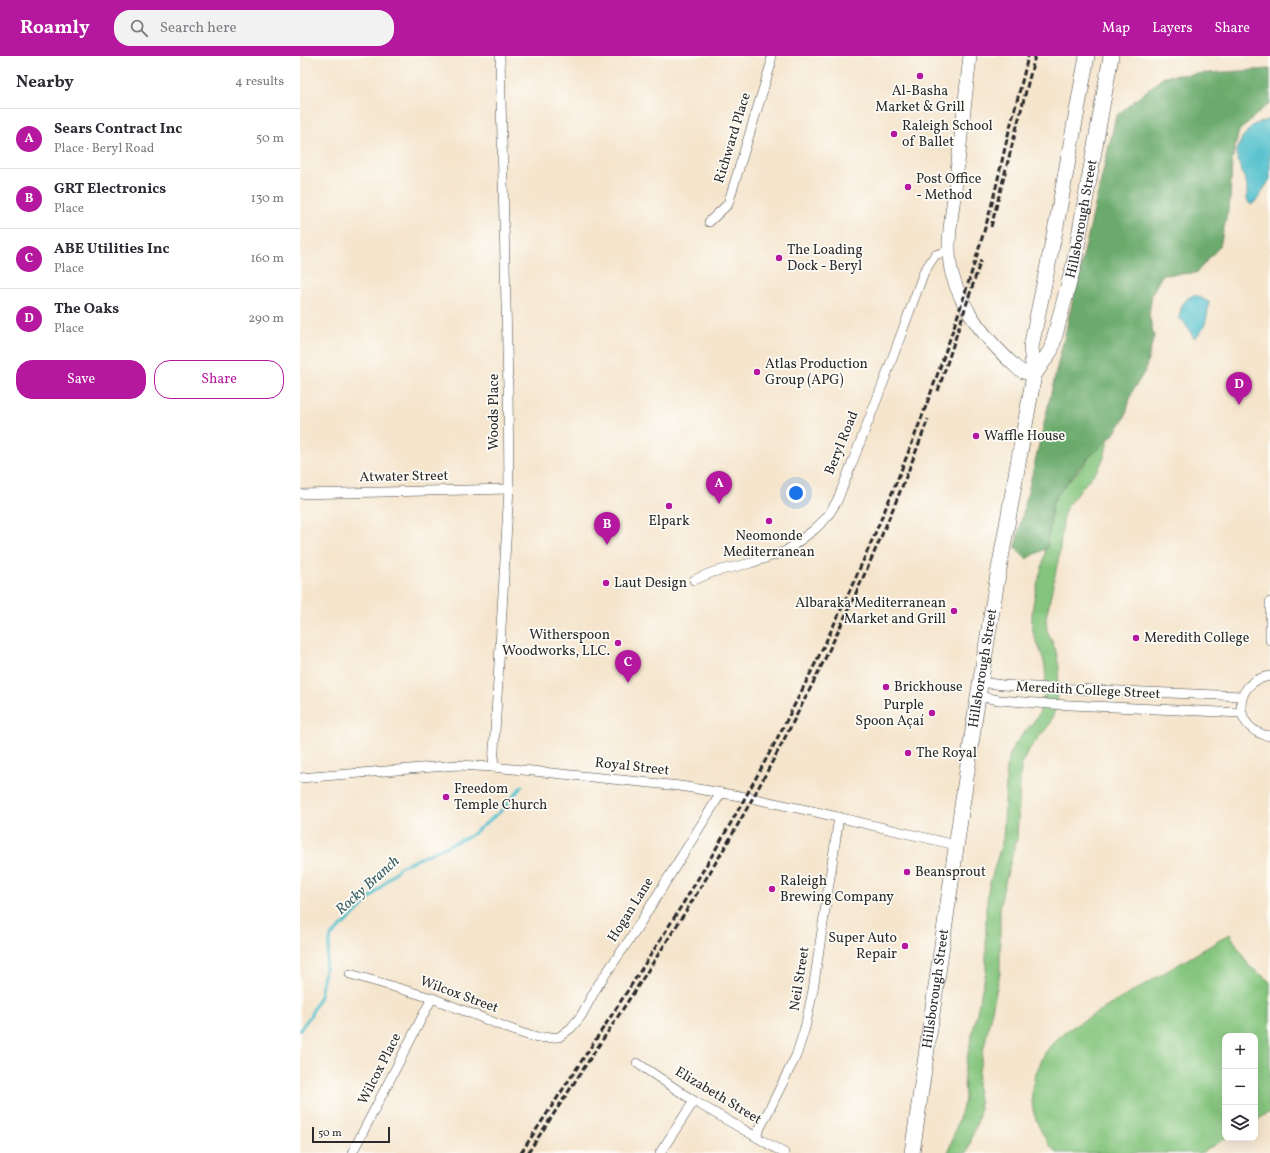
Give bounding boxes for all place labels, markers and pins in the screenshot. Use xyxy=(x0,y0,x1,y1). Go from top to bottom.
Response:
marker: Al-Basha Market & Grill xyxy=(915,71,925,81)
place label: Al-Basha Market & Grill xyxy=(875,82,965,117)
place label: Raleigh School of Ballet xyxy=(902,117,993,152)
marker: Raleigh School of Ballet xyxy=(889,129,899,139)
place label: Post Office - Method xyxy=(916,170,982,205)
marker: Post Office - Method xyxy=(903,182,913,192)
place label: The Loading Dock - Beryl xyxy=(787,241,863,276)
marker: The Loading Dock - Beryl xyxy=(774,253,784,263)
place label: Atlas Production Group (APG) xyxy=(765,355,868,390)
marker: Atlas Production Group (APG) xyxy=(752,367,762,377)
pin: D xyxy=(1226,372,1252,405)
place label: Waffle House xyxy=(984,427,1066,446)
marker: Waffle House xyxy=(971,431,981,441)
pin: A xyxy=(706,471,732,504)
marker: Elpark xyxy=(664,501,674,511)
pin: B xyxy=(594,512,620,545)
place label: Elpark xyxy=(648,512,690,531)
marker: Neomonde Mediterranean xyxy=(764,516,774,526)
place label: Neomonde Mediterranean xyxy=(723,527,815,562)
place label: Laut Design xyxy=(614,574,687,593)
marker: Laut Design xyxy=(601,578,611,588)
place label: Albaraka Mediterranean Market and Grill xyxy=(795,594,946,629)
marker: Albaraka Mediterranean Market and Grill xyxy=(949,606,959,616)
place label: Witherspoon Woodworks, LLC. xyxy=(502,626,610,661)
place label: Meredith College xyxy=(1144,629,1250,648)
marker: Meredith College xyxy=(1131,633,1141,643)
marker: Witherspoon Woodworks, LLC. xyxy=(613,638,623,648)
pin: C xyxy=(615,650,641,683)
place label: Brickhouse xyxy=(894,678,963,697)
marker: Brickhouse xyxy=(881,682,891,692)
place label: Purple Spoon Açaí xyxy=(855,696,925,731)
marker: Purple Spoon Açaí xyxy=(927,708,937,718)
place label: The Royal xyxy=(916,744,977,763)
marker: The Royal xyxy=(903,748,913,758)
place label: Freedom Temple Church xyxy=(454,780,547,815)
marker: Freedom Temple Church xyxy=(441,792,451,802)
place label: Beansprout xyxy=(915,863,986,882)
marker: Beansprout xyxy=(902,867,912,877)
place label: Raleigh Brewing Company xyxy=(780,872,894,907)
marker: Raleigh Brewing Company xyxy=(767,884,777,894)
place label: Super Auto Repair xyxy=(828,929,897,964)
marker: Super Auto Repair xyxy=(900,941,910,951)

